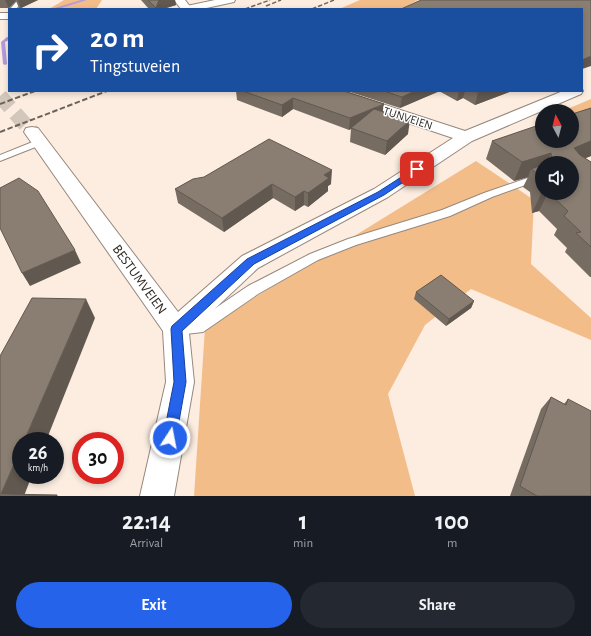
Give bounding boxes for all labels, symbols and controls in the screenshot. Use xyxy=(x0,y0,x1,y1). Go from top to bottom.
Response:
icon: right xyxy=(24,24,76,76)
text: 20 m xyxy=(90,25,145,53)
text: Tingstuveien xyxy=(90,58,180,76)
street label: TUNVEIEN xyxy=(382,104,434,132)
north arrow xyxy=(535,104,579,148)
map controls xyxy=(535,104,579,200)
pin xyxy=(400,152,434,186)
button: sound xyxy=(535,156,579,200)
icon: arrive xyxy=(406,158,428,180)
street label: BESTUMVEIEN xyxy=(109,242,169,317)
position arrow xyxy=(149,417,191,459)
speed limit sign: 30 xyxy=(72,432,124,484)
text: 26 xyxy=(28,443,48,463)
text: km/h xyxy=(28,463,48,473)
text: 22:14 xyxy=(122,510,171,534)
text: 1 xyxy=(299,510,307,534)
text: 100 xyxy=(435,510,469,534)
text: Arrival xyxy=(130,537,163,550)
text: min xyxy=(293,537,313,550)
text: m xyxy=(447,537,457,550)
button: Exit xyxy=(16,582,292,628)
button: Share xyxy=(300,582,575,628)

